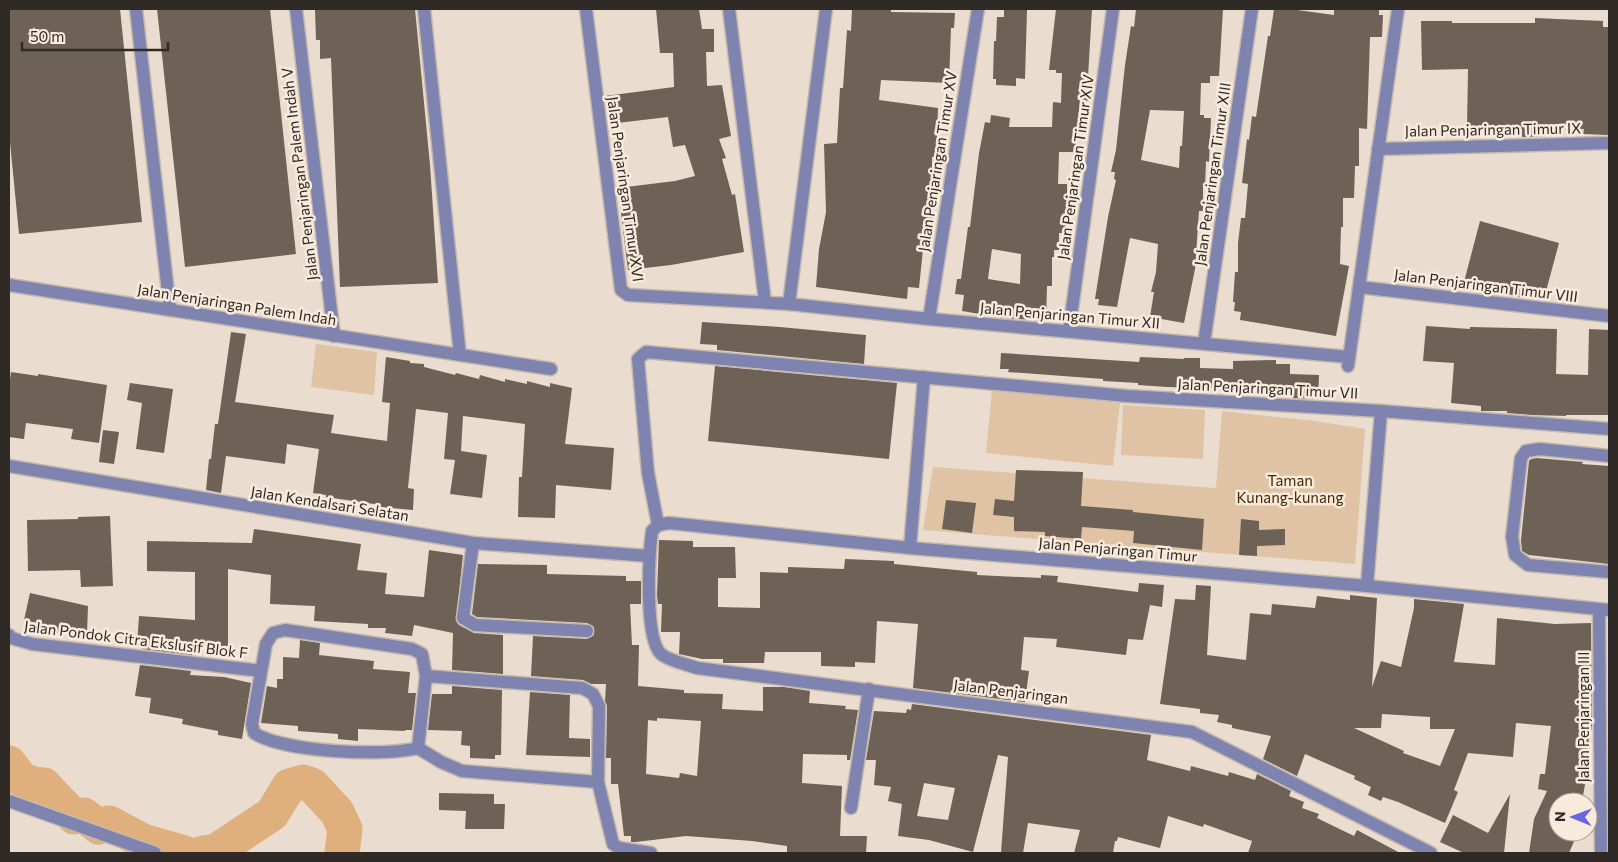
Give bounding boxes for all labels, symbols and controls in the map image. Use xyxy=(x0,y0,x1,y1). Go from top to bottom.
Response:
scale bar xyxy=(22,20,169,52)
text: 50 m xyxy=(30,27,64,45)
street label: Jalan Penjaringan Palem Indah V xyxy=(277,66,321,282)
street label: Jalan Penjaringan Timur XV xyxy=(914,69,960,253)
street label: Jalan Penjaringan Timur XIV xyxy=(1053,73,1097,261)
street label: Jalan Penjaringan Timur XIII xyxy=(1190,81,1234,267)
street label: Jalan Penjaringan Timur XVI xyxy=(604,95,648,283)
street label: Jalan Penjaringan Timur IX xyxy=(1405,118,1581,140)
street label: Jalan Penjaringan Timur VIII xyxy=(1393,265,1579,305)
street label: Jalan Penjaringan Palem Indah xyxy=(136,279,338,329)
street label: Jalan Penjaringan Timur XII xyxy=(979,298,1161,332)
street label: Jalan Penjaringan Timur VII xyxy=(1177,374,1359,402)
park label: Taman Kunang-kunang xyxy=(1236,471,1344,506)
street label: Jalan Kendalsari Selatan xyxy=(250,482,410,524)
street label: Jalan Penjaringan Timur xyxy=(1038,533,1198,565)
street label: Jalan Pondok Citra Ekslusif Blok F xyxy=(23,616,249,662)
street label: Jalan Penjaringan III xyxy=(1574,651,1592,783)
street label: Jalan Penjaringan xyxy=(953,675,1069,707)
north arrow xyxy=(1548,792,1598,842)
text: N xyxy=(1551,811,1568,822)

